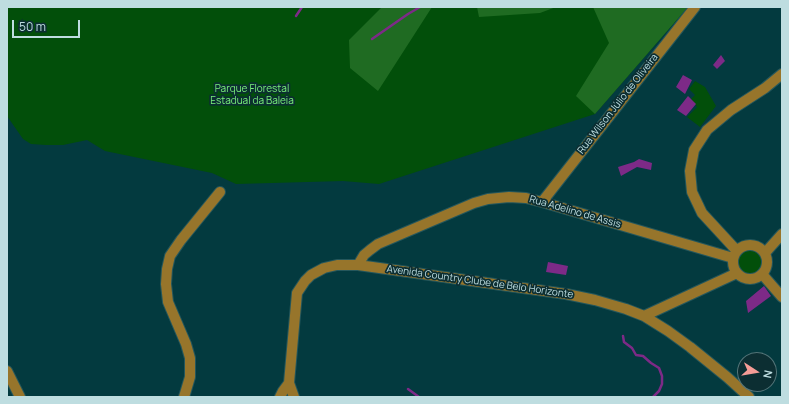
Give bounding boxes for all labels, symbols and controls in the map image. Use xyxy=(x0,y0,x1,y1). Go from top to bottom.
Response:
scale bar xyxy=(14,12,82,38)
text: 50 m xyxy=(19,18,46,35)
street label: Rua Wilson Júlio de Oliveira xyxy=(575,52,661,156)
park label: Parque Florestal Estadual da Baleia xyxy=(210,83,294,106)
street label: Rua Adelino de Assis xyxy=(528,193,622,231)
street label: Avenida Country Clube de Belo Horizonte xyxy=(386,263,574,301)
north arrow xyxy=(737,352,777,392)
text: N xyxy=(760,369,776,380)

